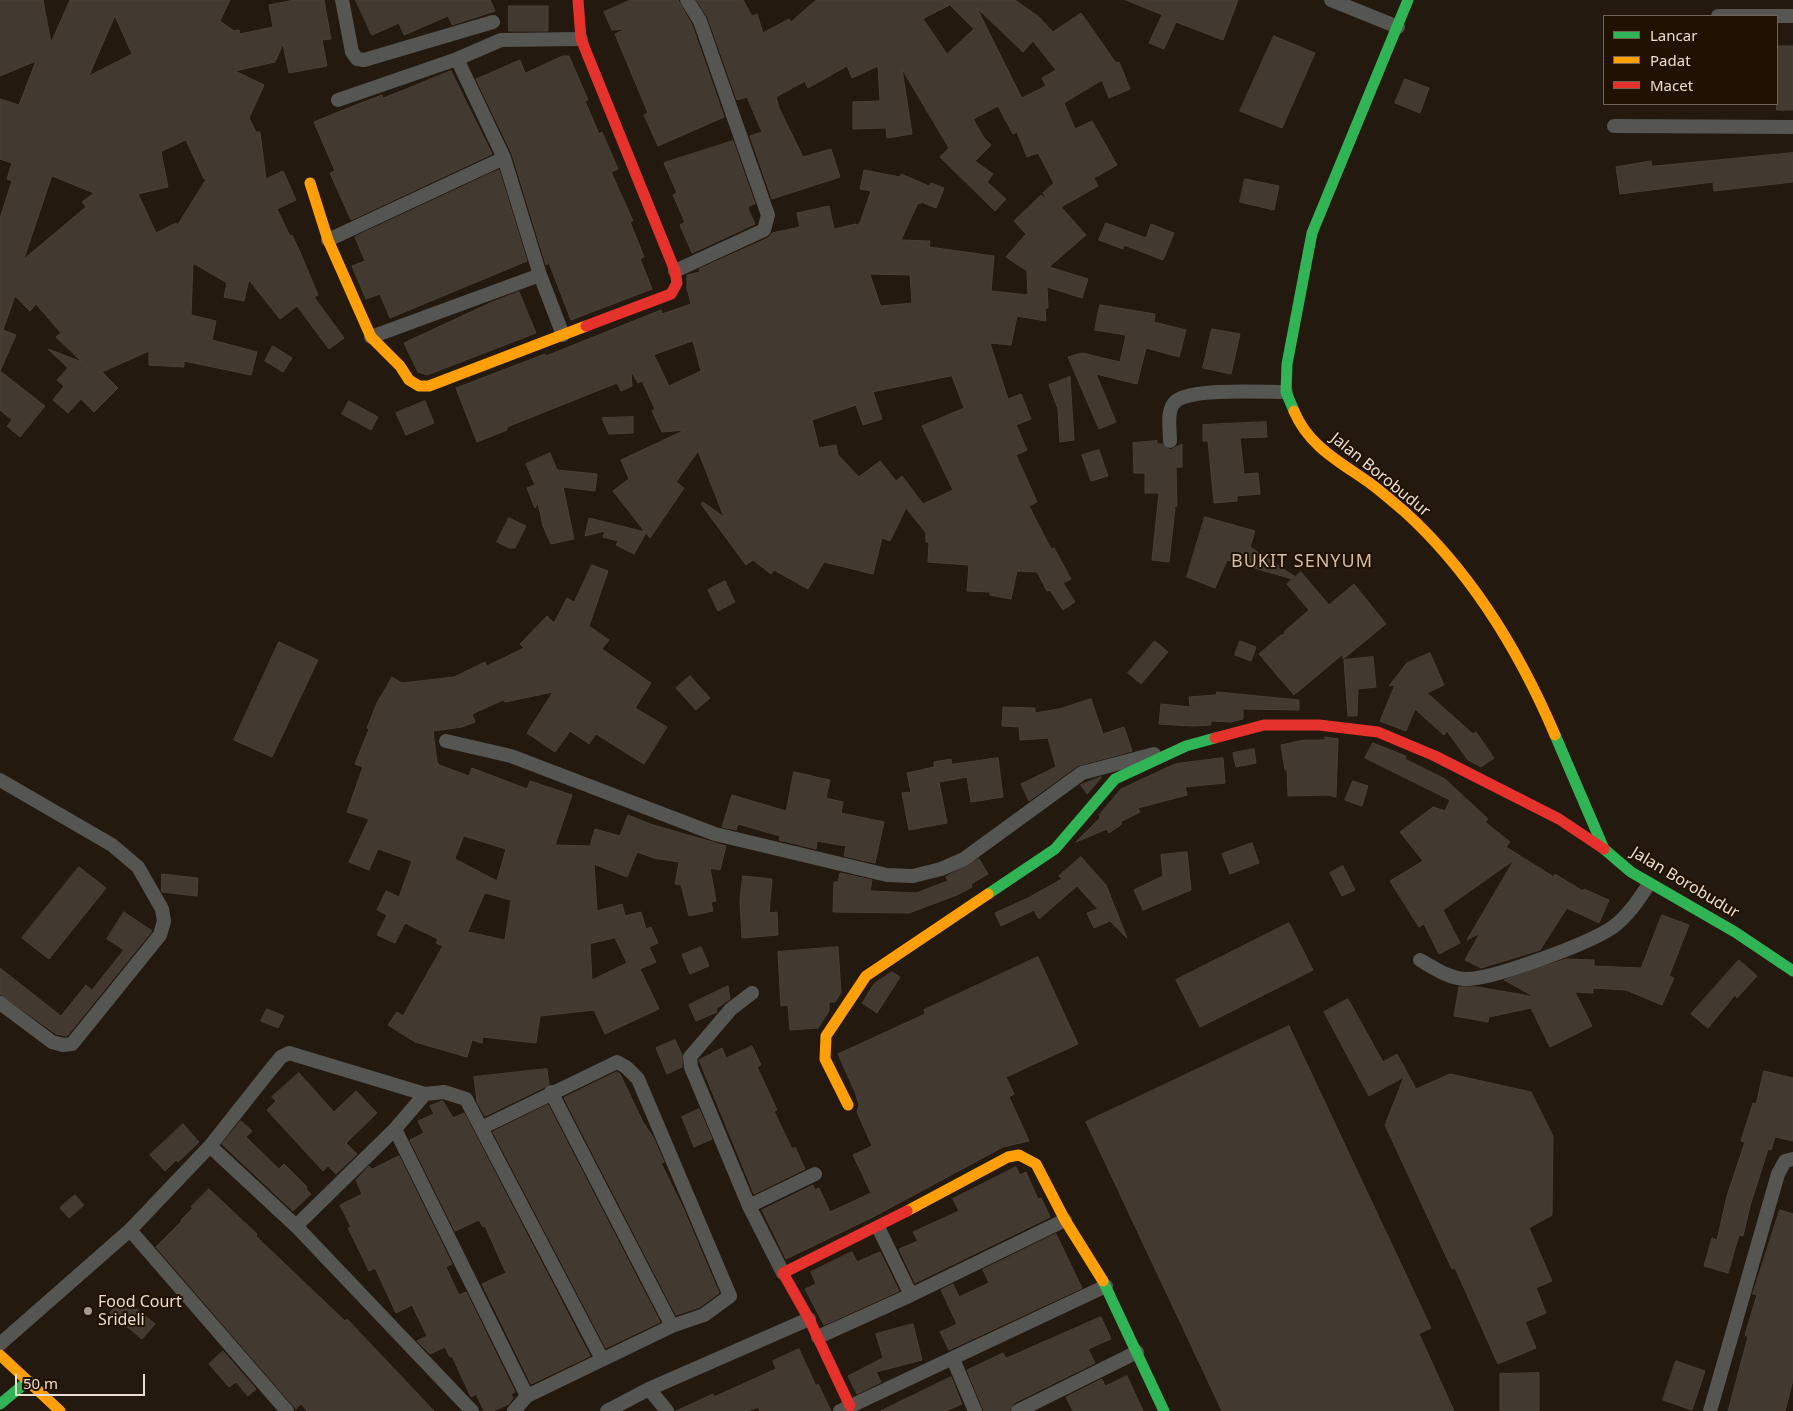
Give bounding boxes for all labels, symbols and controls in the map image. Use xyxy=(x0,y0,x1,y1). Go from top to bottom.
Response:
legend xyxy=(1603,15,1778,105)
text: Lancar xyxy=(1650,25,1697,45)
text: Padat xyxy=(1650,50,1691,70)
text: Macet xyxy=(1650,75,1693,95)
street label: Jalan Borobudur xyxy=(1326,429,1434,521)
district label: BUKIT SENYUM xyxy=(1229,551,1375,573)
street label: Jalan Borobudur xyxy=(1628,843,1742,923)
place label: Food Court Srideli xyxy=(98,1292,182,1330)
marker: Food Court Srideli xyxy=(82,1305,94,1317)
scale bar xyxy=(18,1364,148,1396)
text: 50 m xyxy=(23,1373,58,1393)

